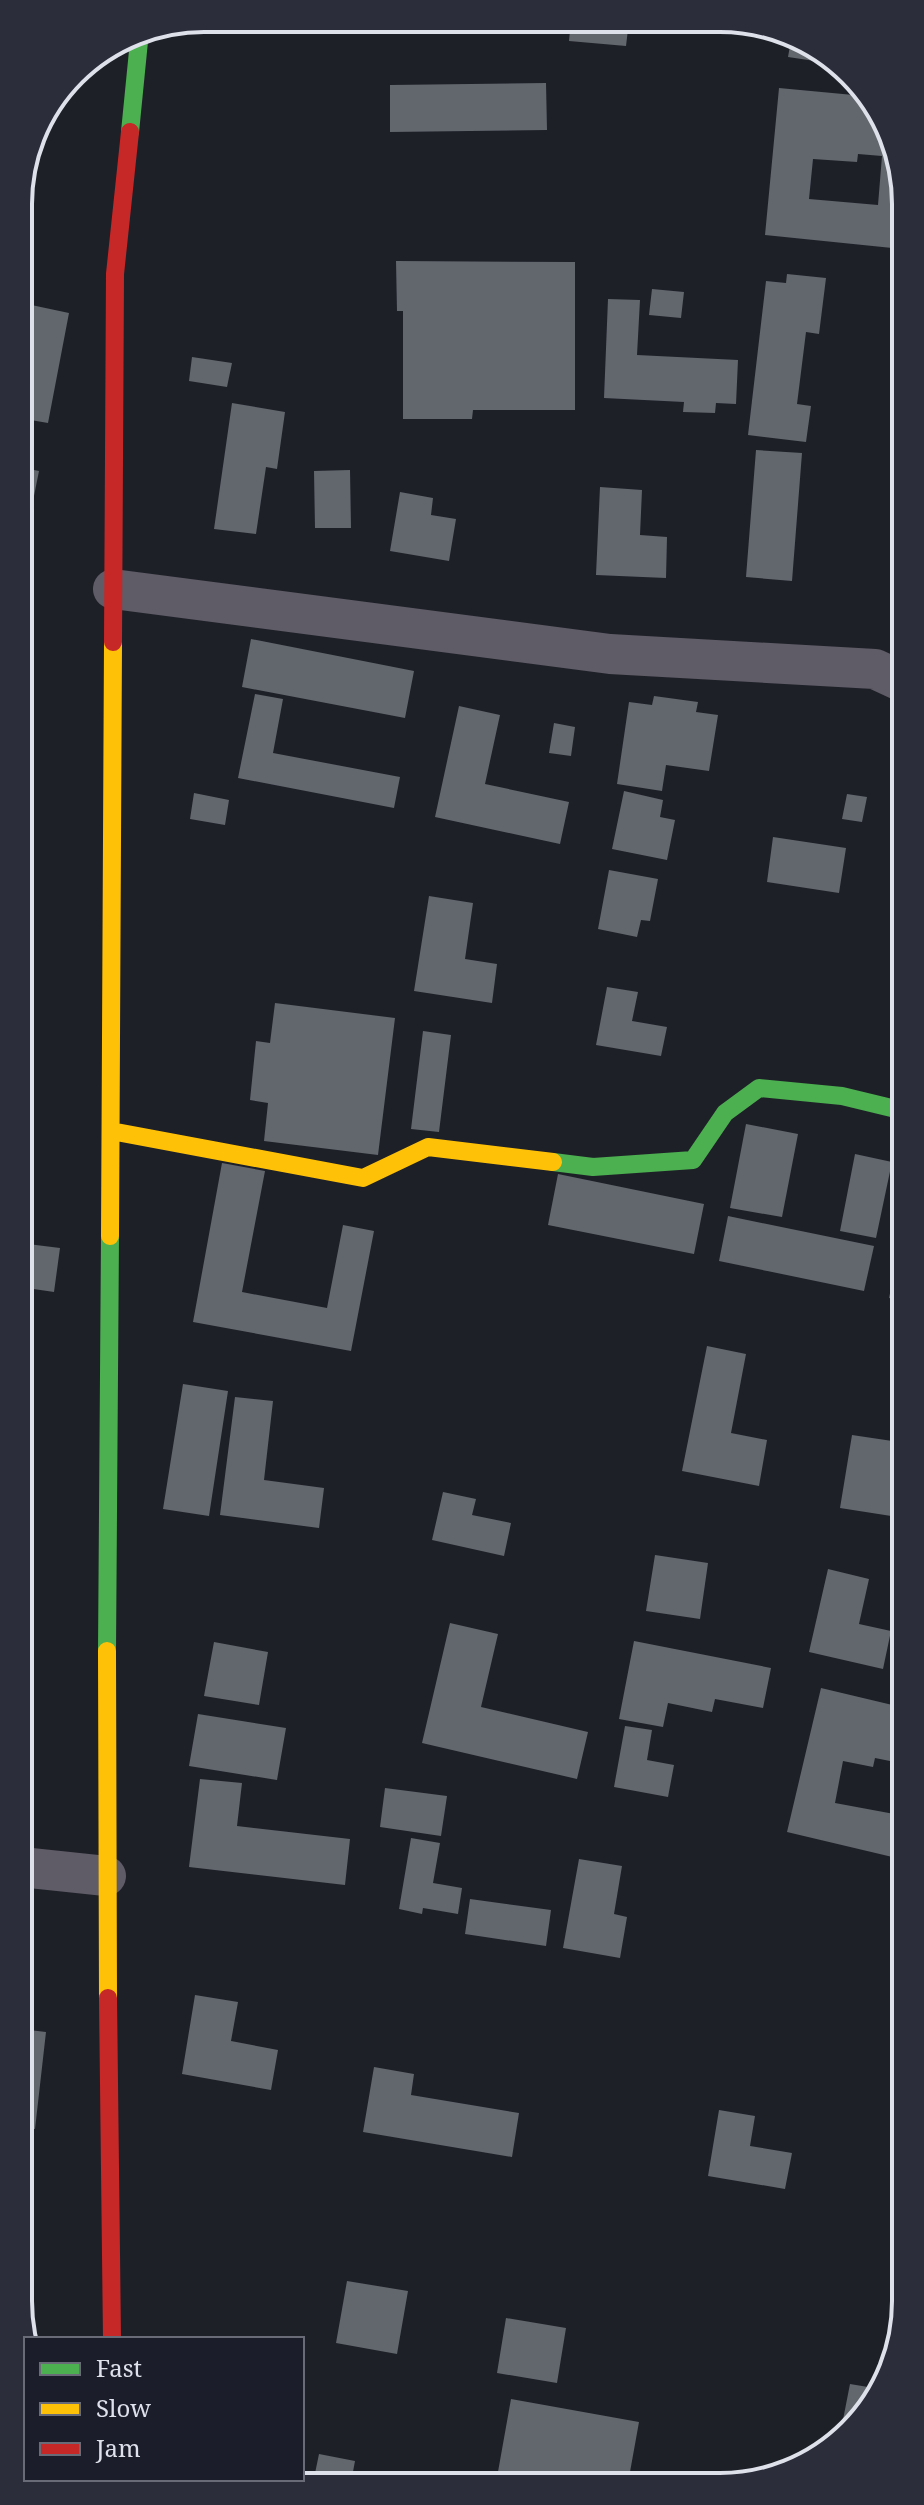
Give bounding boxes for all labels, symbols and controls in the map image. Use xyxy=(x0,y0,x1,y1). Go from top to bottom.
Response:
legend xyxy=(24,2337,304,2481)
text: Fast xyxy=(96,2351,142,2384)
text: Slow xyxy=(96,2391,151,2424)
text: Jam xyxy=(95,2431,141,2464)

